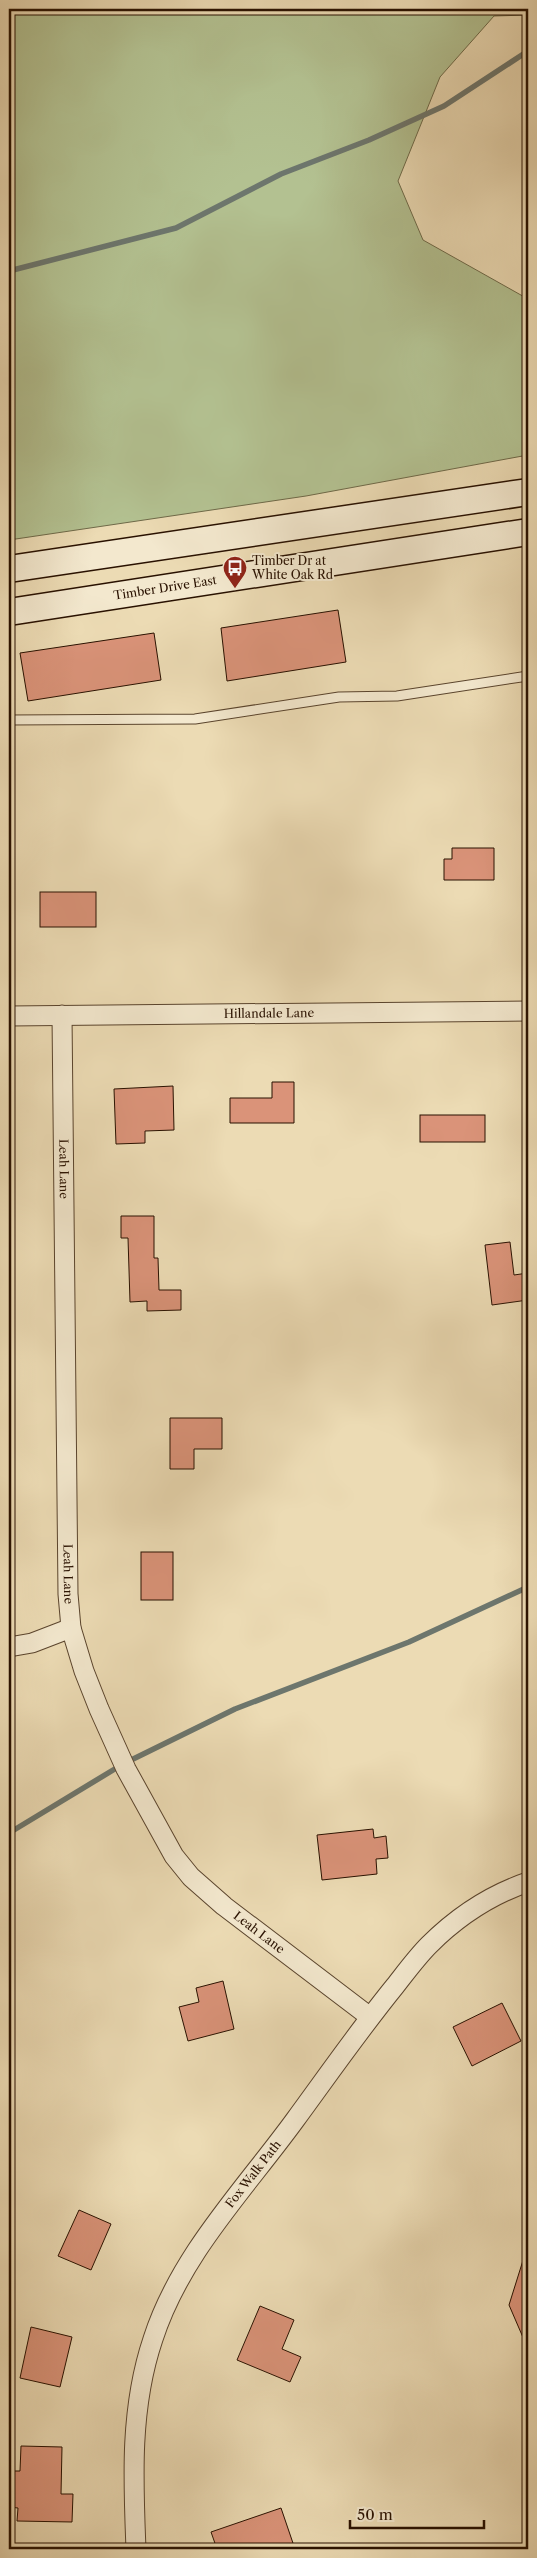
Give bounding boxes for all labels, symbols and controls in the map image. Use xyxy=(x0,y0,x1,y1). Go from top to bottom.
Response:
place label: Timber Dr at White Oak Rd xyxy=(251,553,334,582)
bus stop icon: Timber Dr at White Oak Rd xyxy=(222,555,248,589)
street label: Timber Drive East xyxy=(112,572,218,603)
street label: Hillandale Lane xyxy=(224,1005,315,1021)
street label: Leah Lane xyxy=(56,1139,72,1199)
street label: Leah Lane xyxy=(60,1544,77,1605)
street label: Leah Lane xyxy=(231,1908,288,1957)
street label: Fox Walk Path xyxy=(222,2137,284,2211)
scale bar xyxy=(350,2498,483,2530)
text: 50 m xyxy=(357,2505,393,2524)

